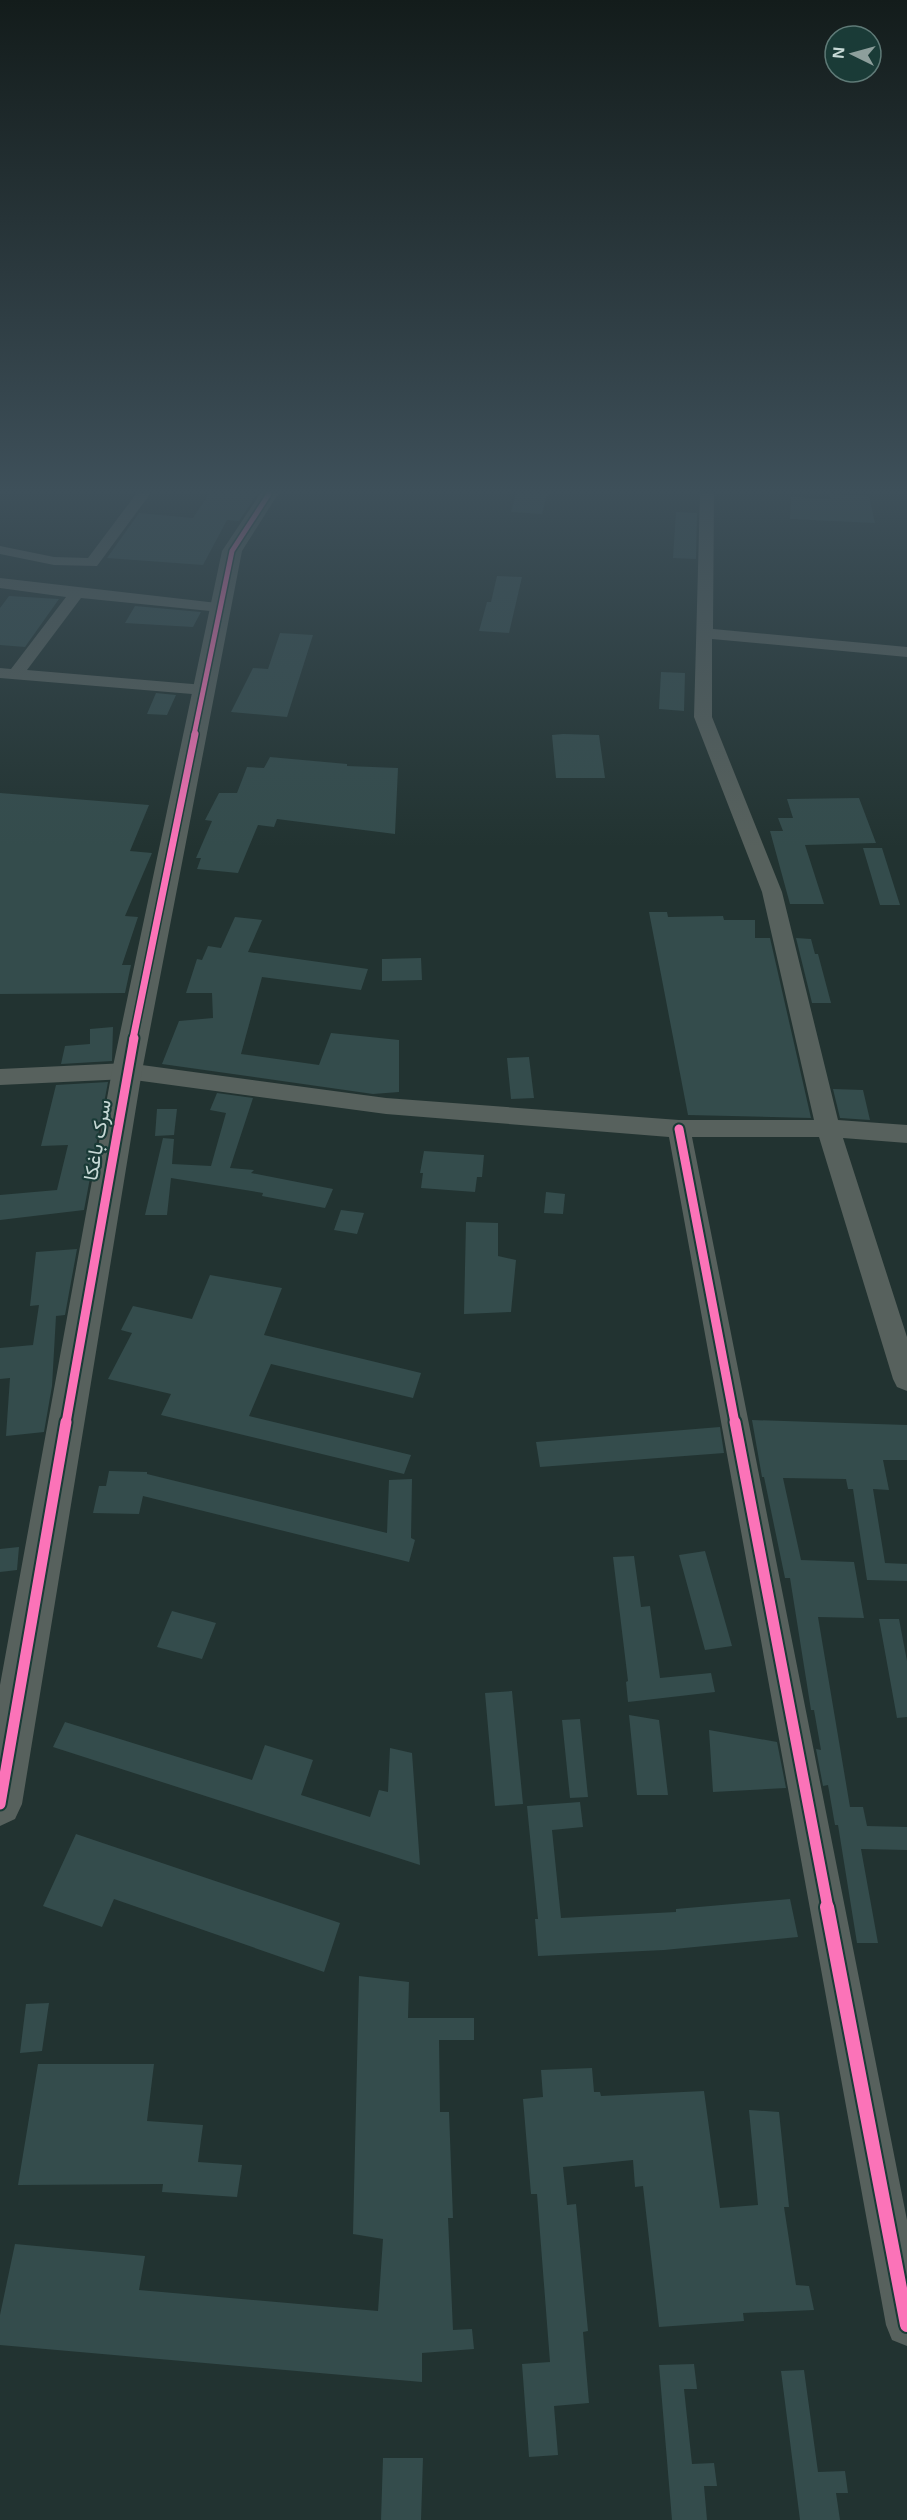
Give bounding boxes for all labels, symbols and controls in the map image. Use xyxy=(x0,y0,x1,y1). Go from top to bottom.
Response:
north arrow xyxy=(823,24,883,84)
text: N xyxy=(830,46,848,59)
street label: سرک باغکا xyxy=(79,1098,117,1182)

